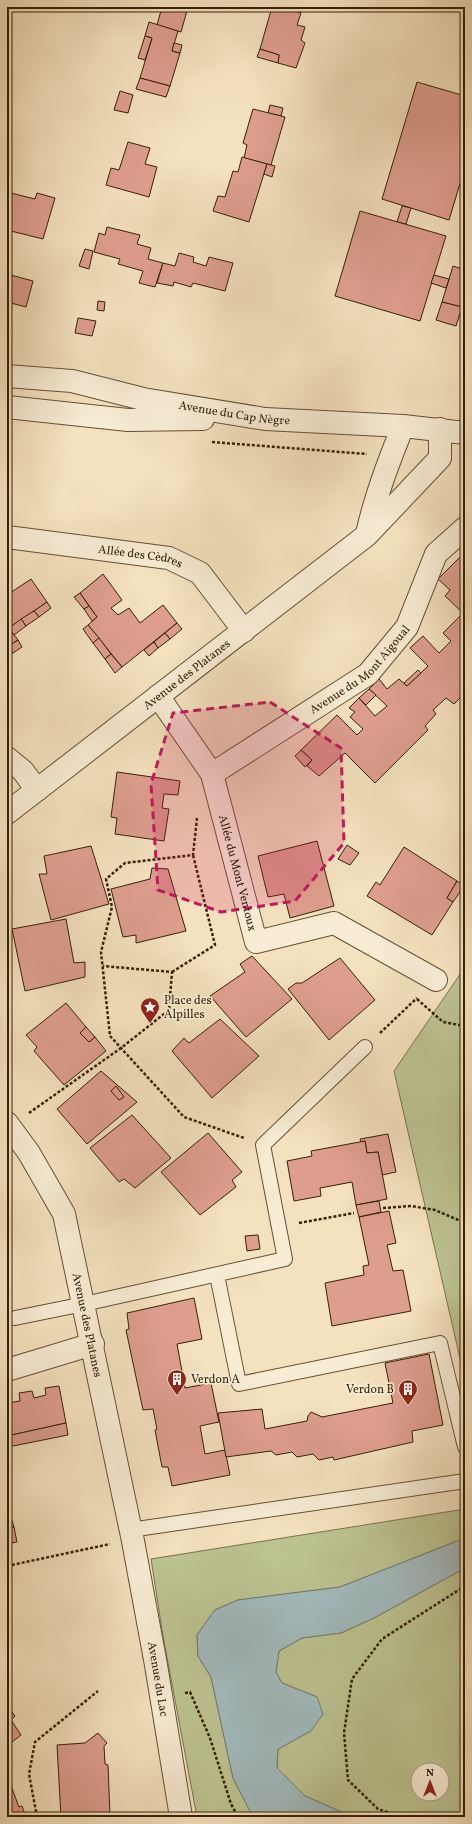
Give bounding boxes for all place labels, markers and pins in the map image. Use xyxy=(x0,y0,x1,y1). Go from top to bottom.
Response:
place label: Place des Alpilles xyxy=(164,993,212,1023)
place icon: Place des Alpilles xyxy=(139,996,161,1024)
building icon: Verdon A xyxy=(166,1368,188,1396)
place label: Verdon A xyxy=(191,1372,241,1388)
building icon: Verdon B xyxy=(397,1378,419,1406)
place label: Verdon B xyxy=(346,1382,394,1398)

